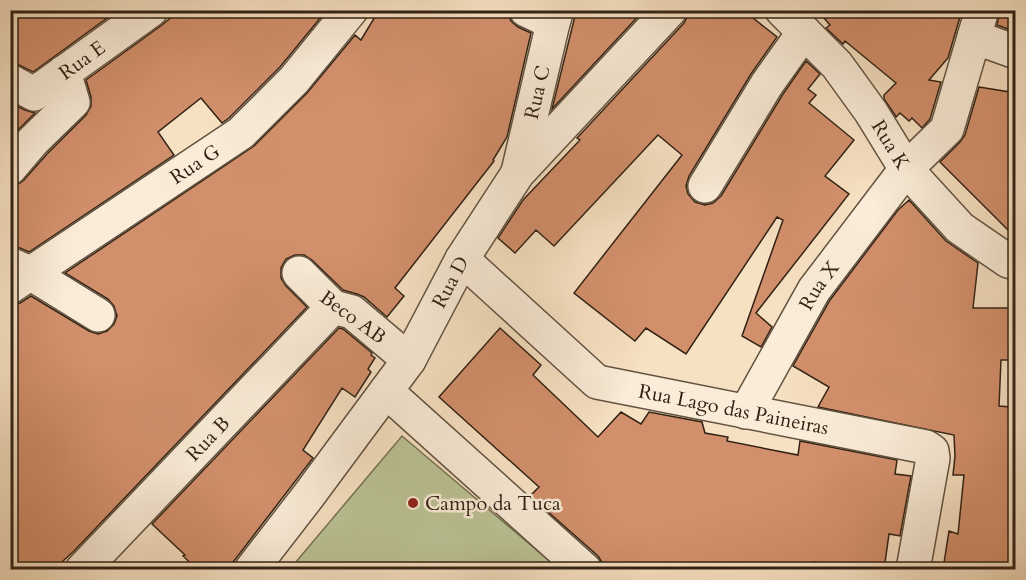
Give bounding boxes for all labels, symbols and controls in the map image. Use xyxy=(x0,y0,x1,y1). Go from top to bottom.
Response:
street label: Rua E xyxy=(53,34,110,86)
street label: Rua C xyxy=(517,63,556,122)
street label: Rua K xyxy=(865,115,917,175)
street label: Rua G xyxy=(164,137,225,190)
street label: Rua D xyxy=(425,251,475,313)
street label: Rua X xyxy=(792,255,845,315)
street label: Beco AB xyxy=(314,284,392,350)
street label: Rua Lago das Paineiras xyxy=(636,377,831,441)
street label: Rua B xyxy=(180,410,236,467)
place label: Campo da Tuca xyxy=(425,490,561,517)
marker: Campo da Tuca xyxy=(406,496,420,510)

